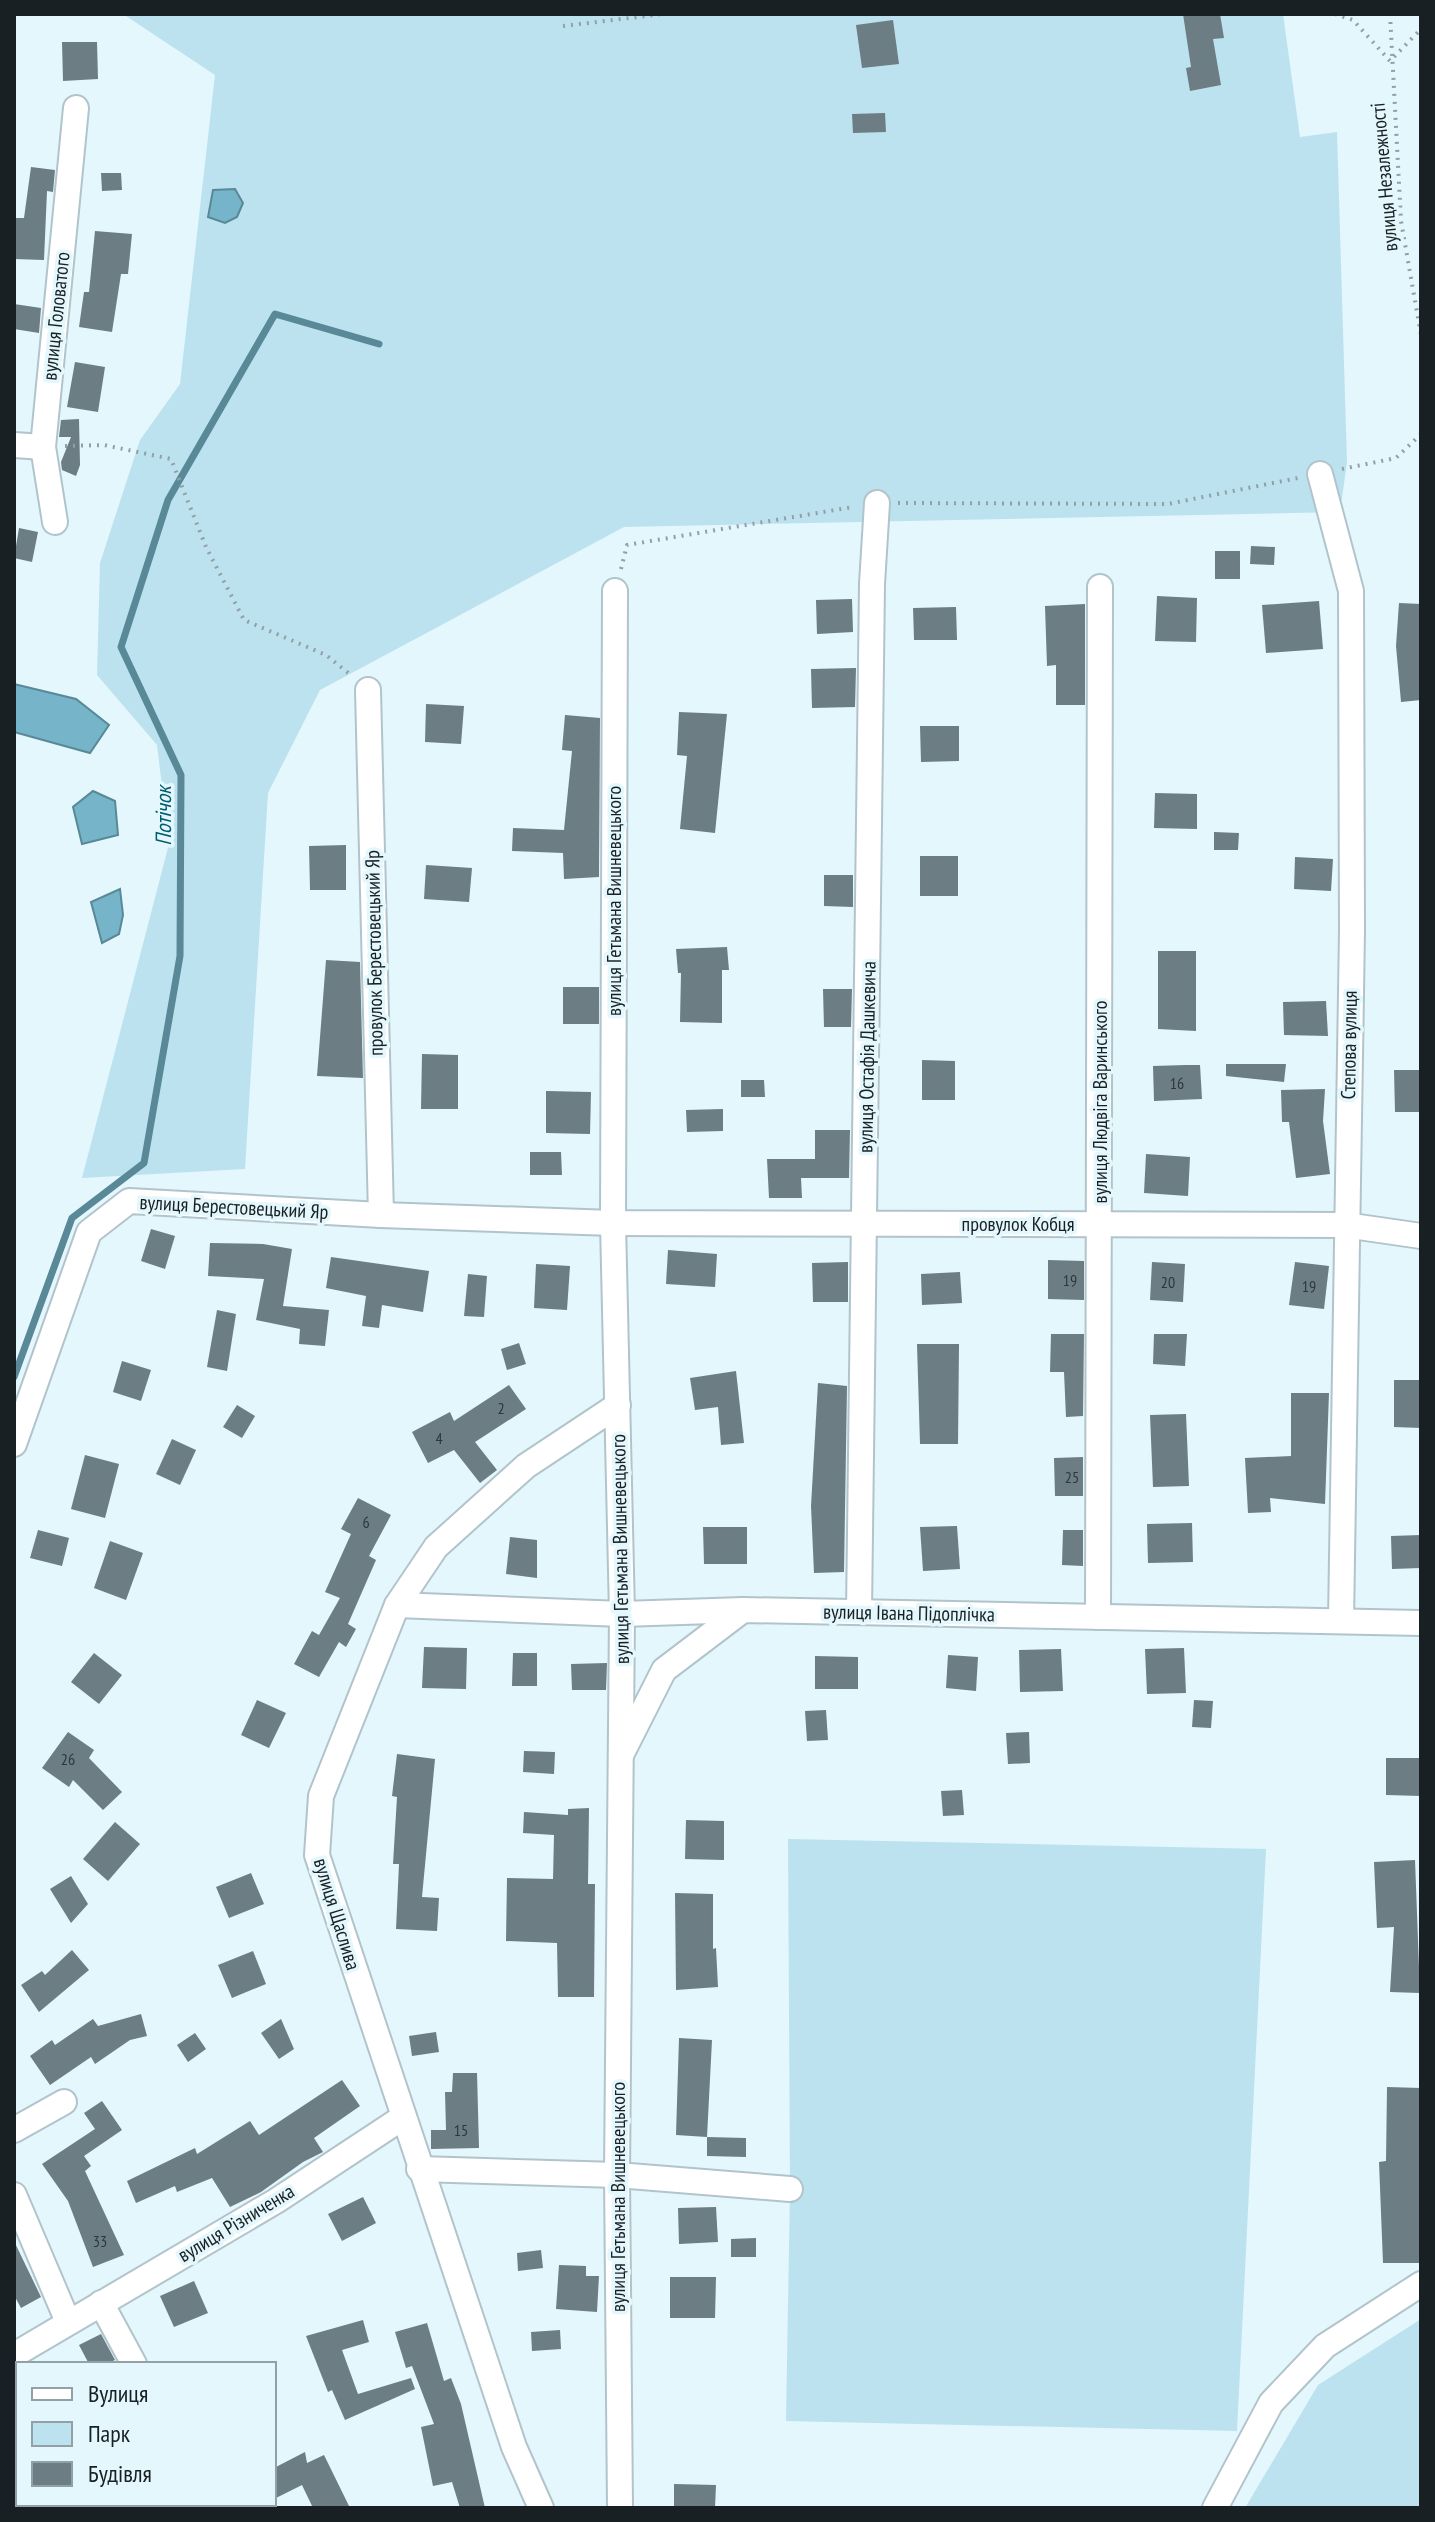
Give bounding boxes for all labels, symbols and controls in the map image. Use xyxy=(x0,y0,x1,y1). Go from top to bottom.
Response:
street label: вулиця Незалежності xyxy=(1365,102,1403,252)
street label: вулиця Головатого xyxy=(36,250,76,382)
water label: Потічок xyxy=(149,784,177,846)
street label: вулиця Гетьмана Вишневецького xyxy=(601,786,627,1016)
street label: провулок Берестовецький Яр xyxy=(359,850,389,1056)
street label: вулиця Остафія Дашкевича xyxy=(852,961,882,1153)
street label: Степова вулиця xyxy=(1335,990,1363,1100)
street label: вулиця Людвіга Варинського xyxy=(1087,1001,1113,1203)
house number: 16 xyxy=(1170,1073,1184,1093)
street label: вулиця Берестовецький Яр xyxy=(139,1189,329,1225)
street label: провулок Кобця xyxy=(962,1211,1074,1237)
house number: 19 xyxy=(1063,1270,1077,1290)
house number: 20 xyxy=(1161,1272,1175,1292)
house number: 19 xyxy=(1302,1276,1316,1296)
house number: 2 xyxy=(497,1398,505,1418)
house number: 4 xyxy=(435,1428,443,1448)
street label: вулиця Гетьмана Вишневецького xyxy=(605,1434,635,1664)
house number: 25 xyxy=(1065,1467,1079,1487)
house number: 6 xyxy=(362,1512,370,1532)
street label: вулиця Івана Підоплічка xyxy=(823,1599,995,1627)
house number: 26 xyxy=(61,1749,75,1769)
street label: вулиця Щаслива xyxy=(308,1855,366,1973)
street label: вулиця Гетьмана Вишневецького xyxy=(605,2082,631,2312)
house number: 15 xyxy=(454,2120,468,2140)
street label: вулиця Різниченка xyxy=(173,2178,299,2268)
house number: 33 xyxy=(93,2231,107,2251)
legend xyxy=(16,2362,276,2506)
text: Вулиця xyxy=(88,2378,148,2409)
text: Парк xyxy=(88,2418,131,2449)
text: Будівля xyxy=(88,2458,152,2489)

